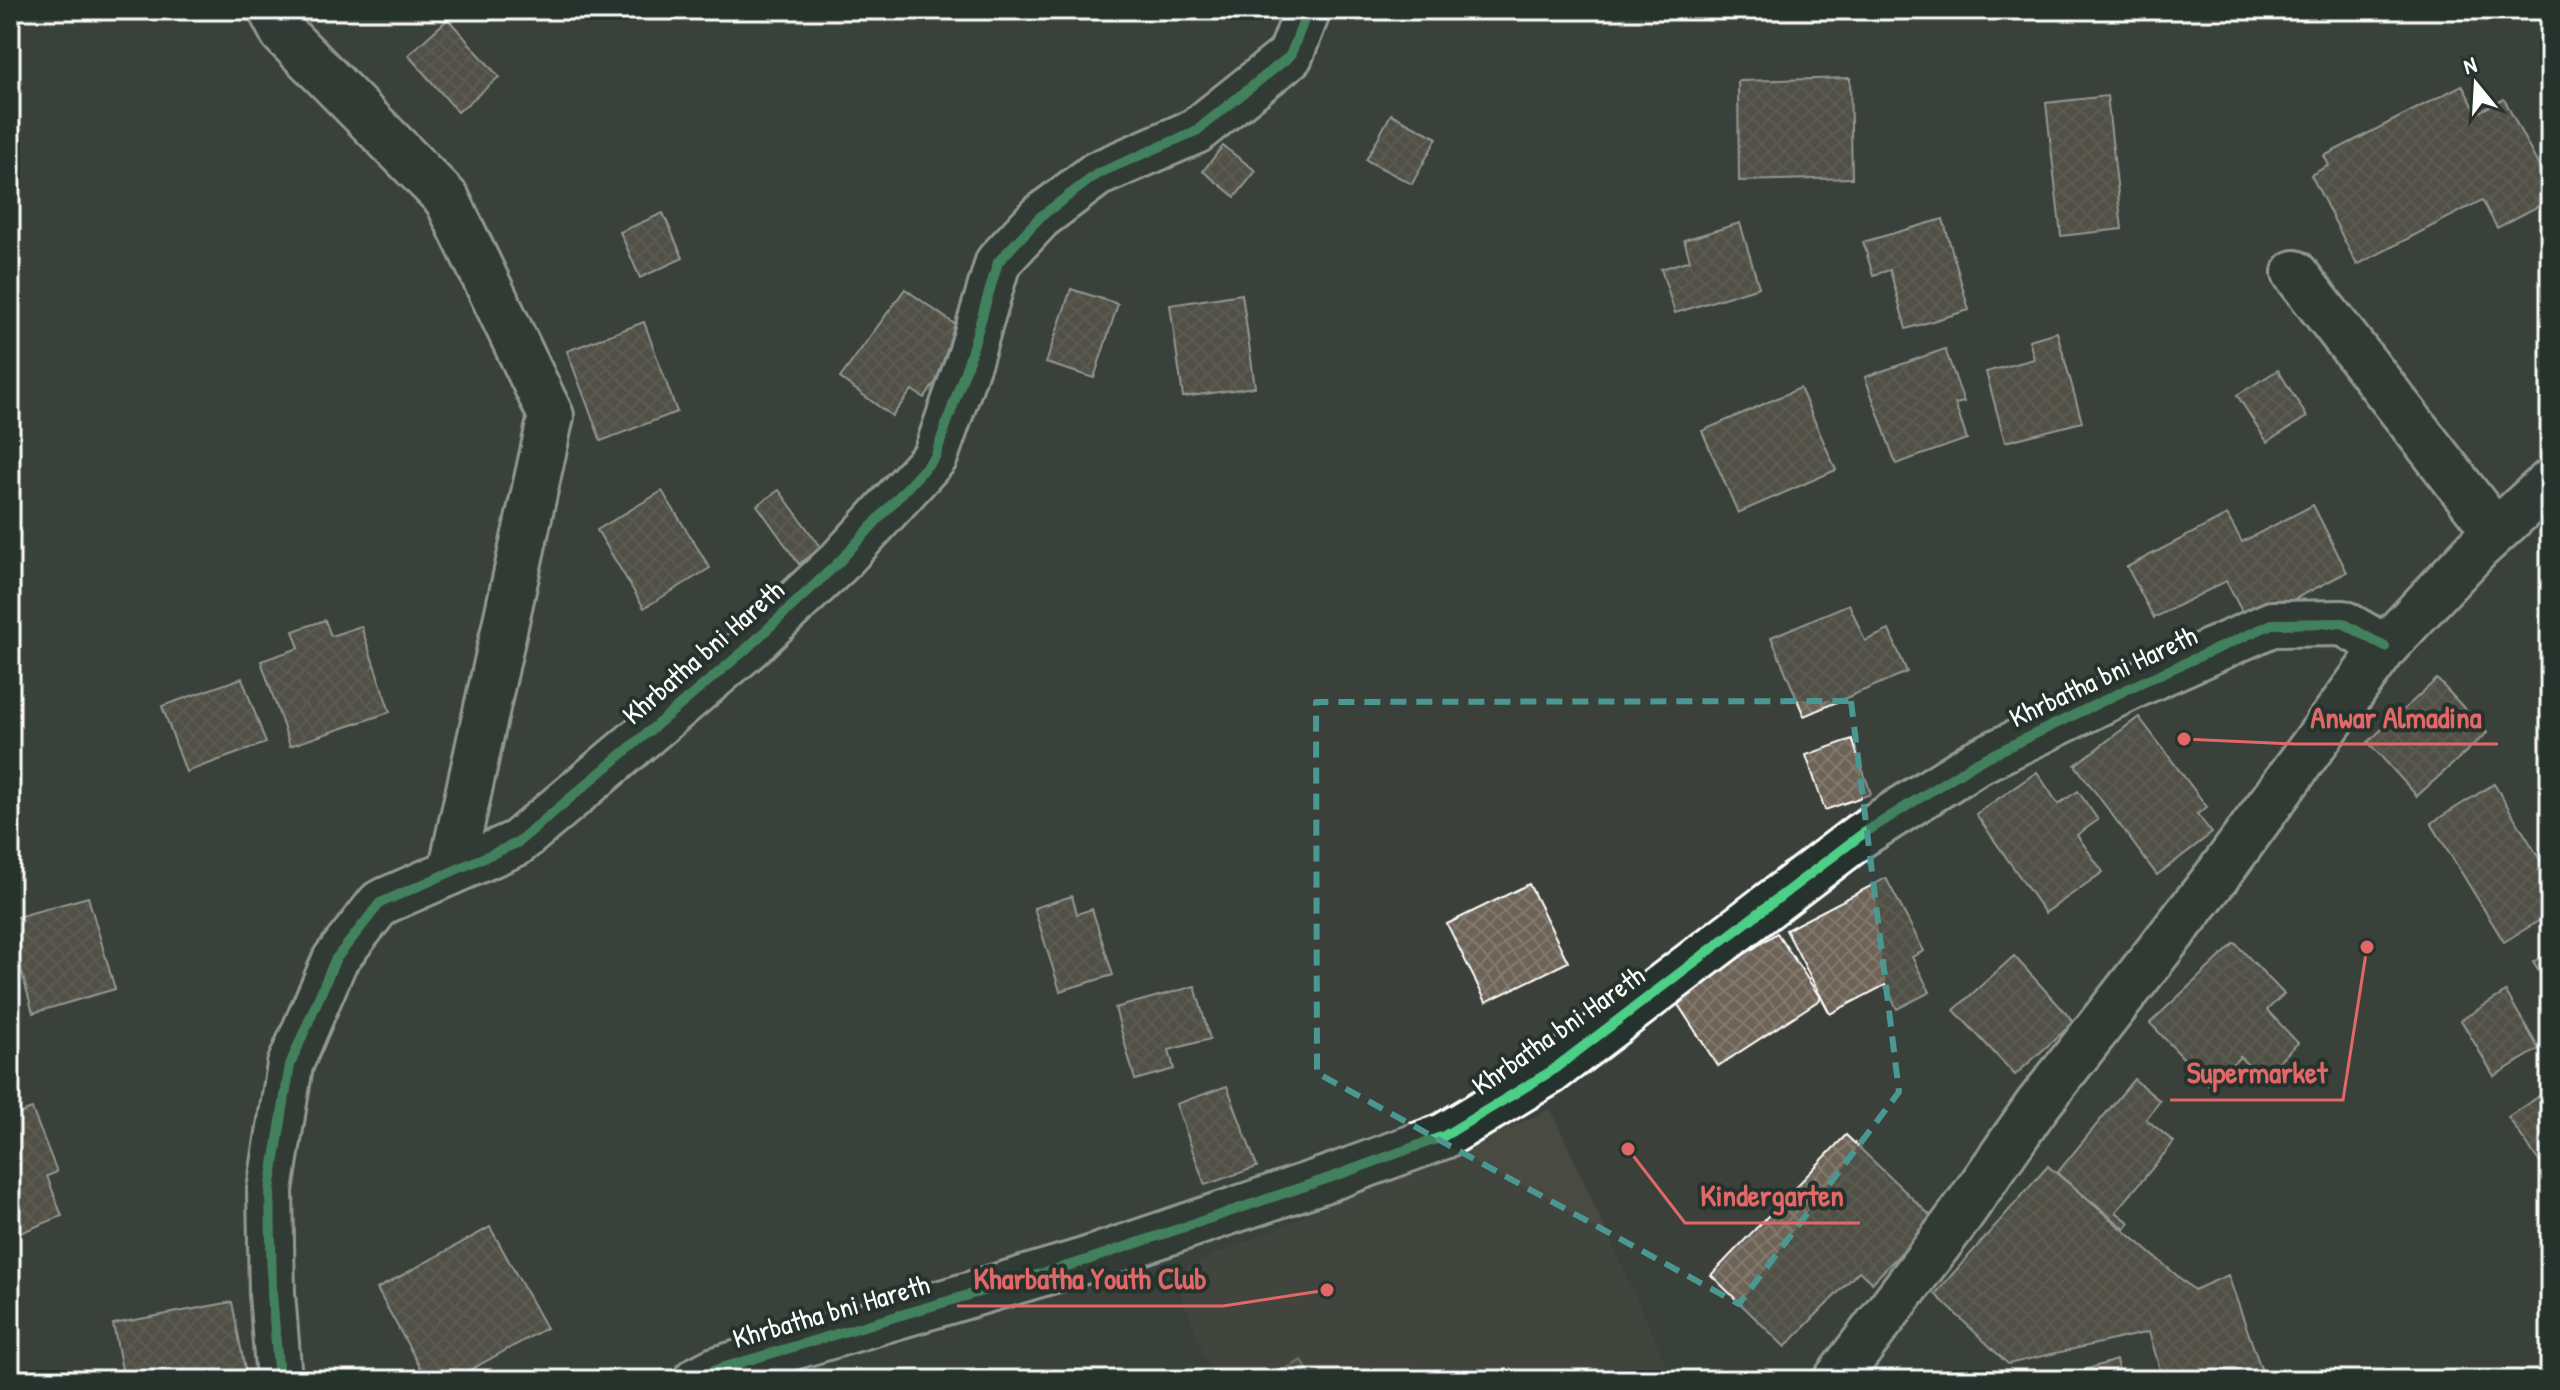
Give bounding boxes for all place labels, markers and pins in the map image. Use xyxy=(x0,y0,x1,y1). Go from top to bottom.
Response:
callout: Anwar Almadina xyxy=(2295,690,2498,744)
callout: Supermarket xyxy=(2170,1046,2343,1100)
callout: Kindergarten xyxy=(1685,1169,1860,1223)
callout: Kharbatha Youth Club xyxy=(957,1252,1223,1306)

